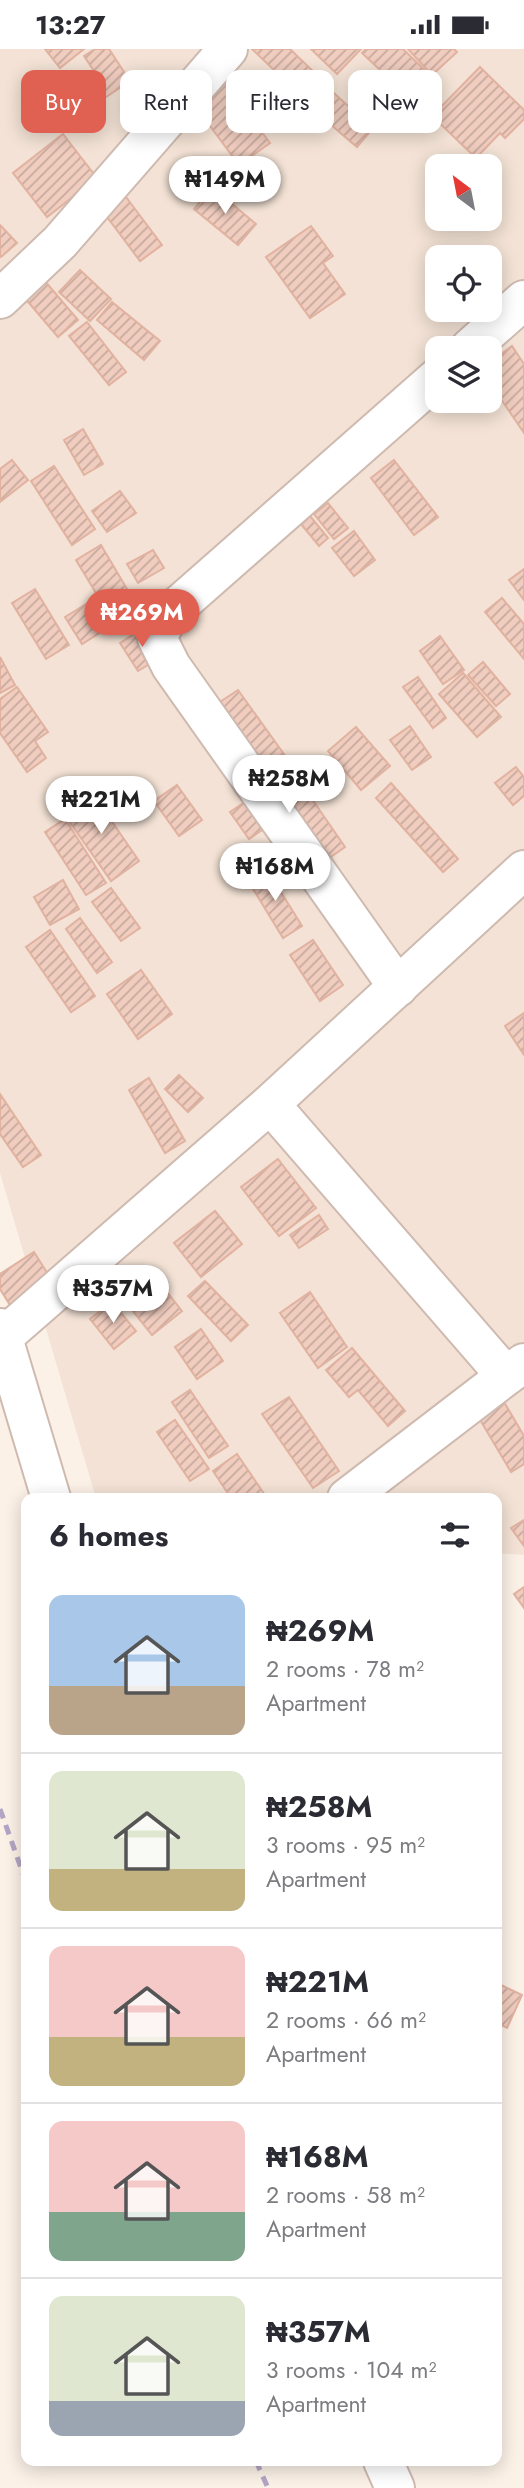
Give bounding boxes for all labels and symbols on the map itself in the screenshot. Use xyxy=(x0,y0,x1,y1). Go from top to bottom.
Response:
north arrow xyxy=(425,154,502,231)
pin: ₦149M xyxy=(176,157,274,216)
pin: ₦269M xyxy=(93,589,191,649)
pin: ₦258M xyxy=(240,755,338,815)
pin: ₦221M xyxy=(52,777,150,836)
pin: ₦168M xyxy=(226,843,324,903)
pin: ₦357M xyxy=(64,1265,162,1325)

